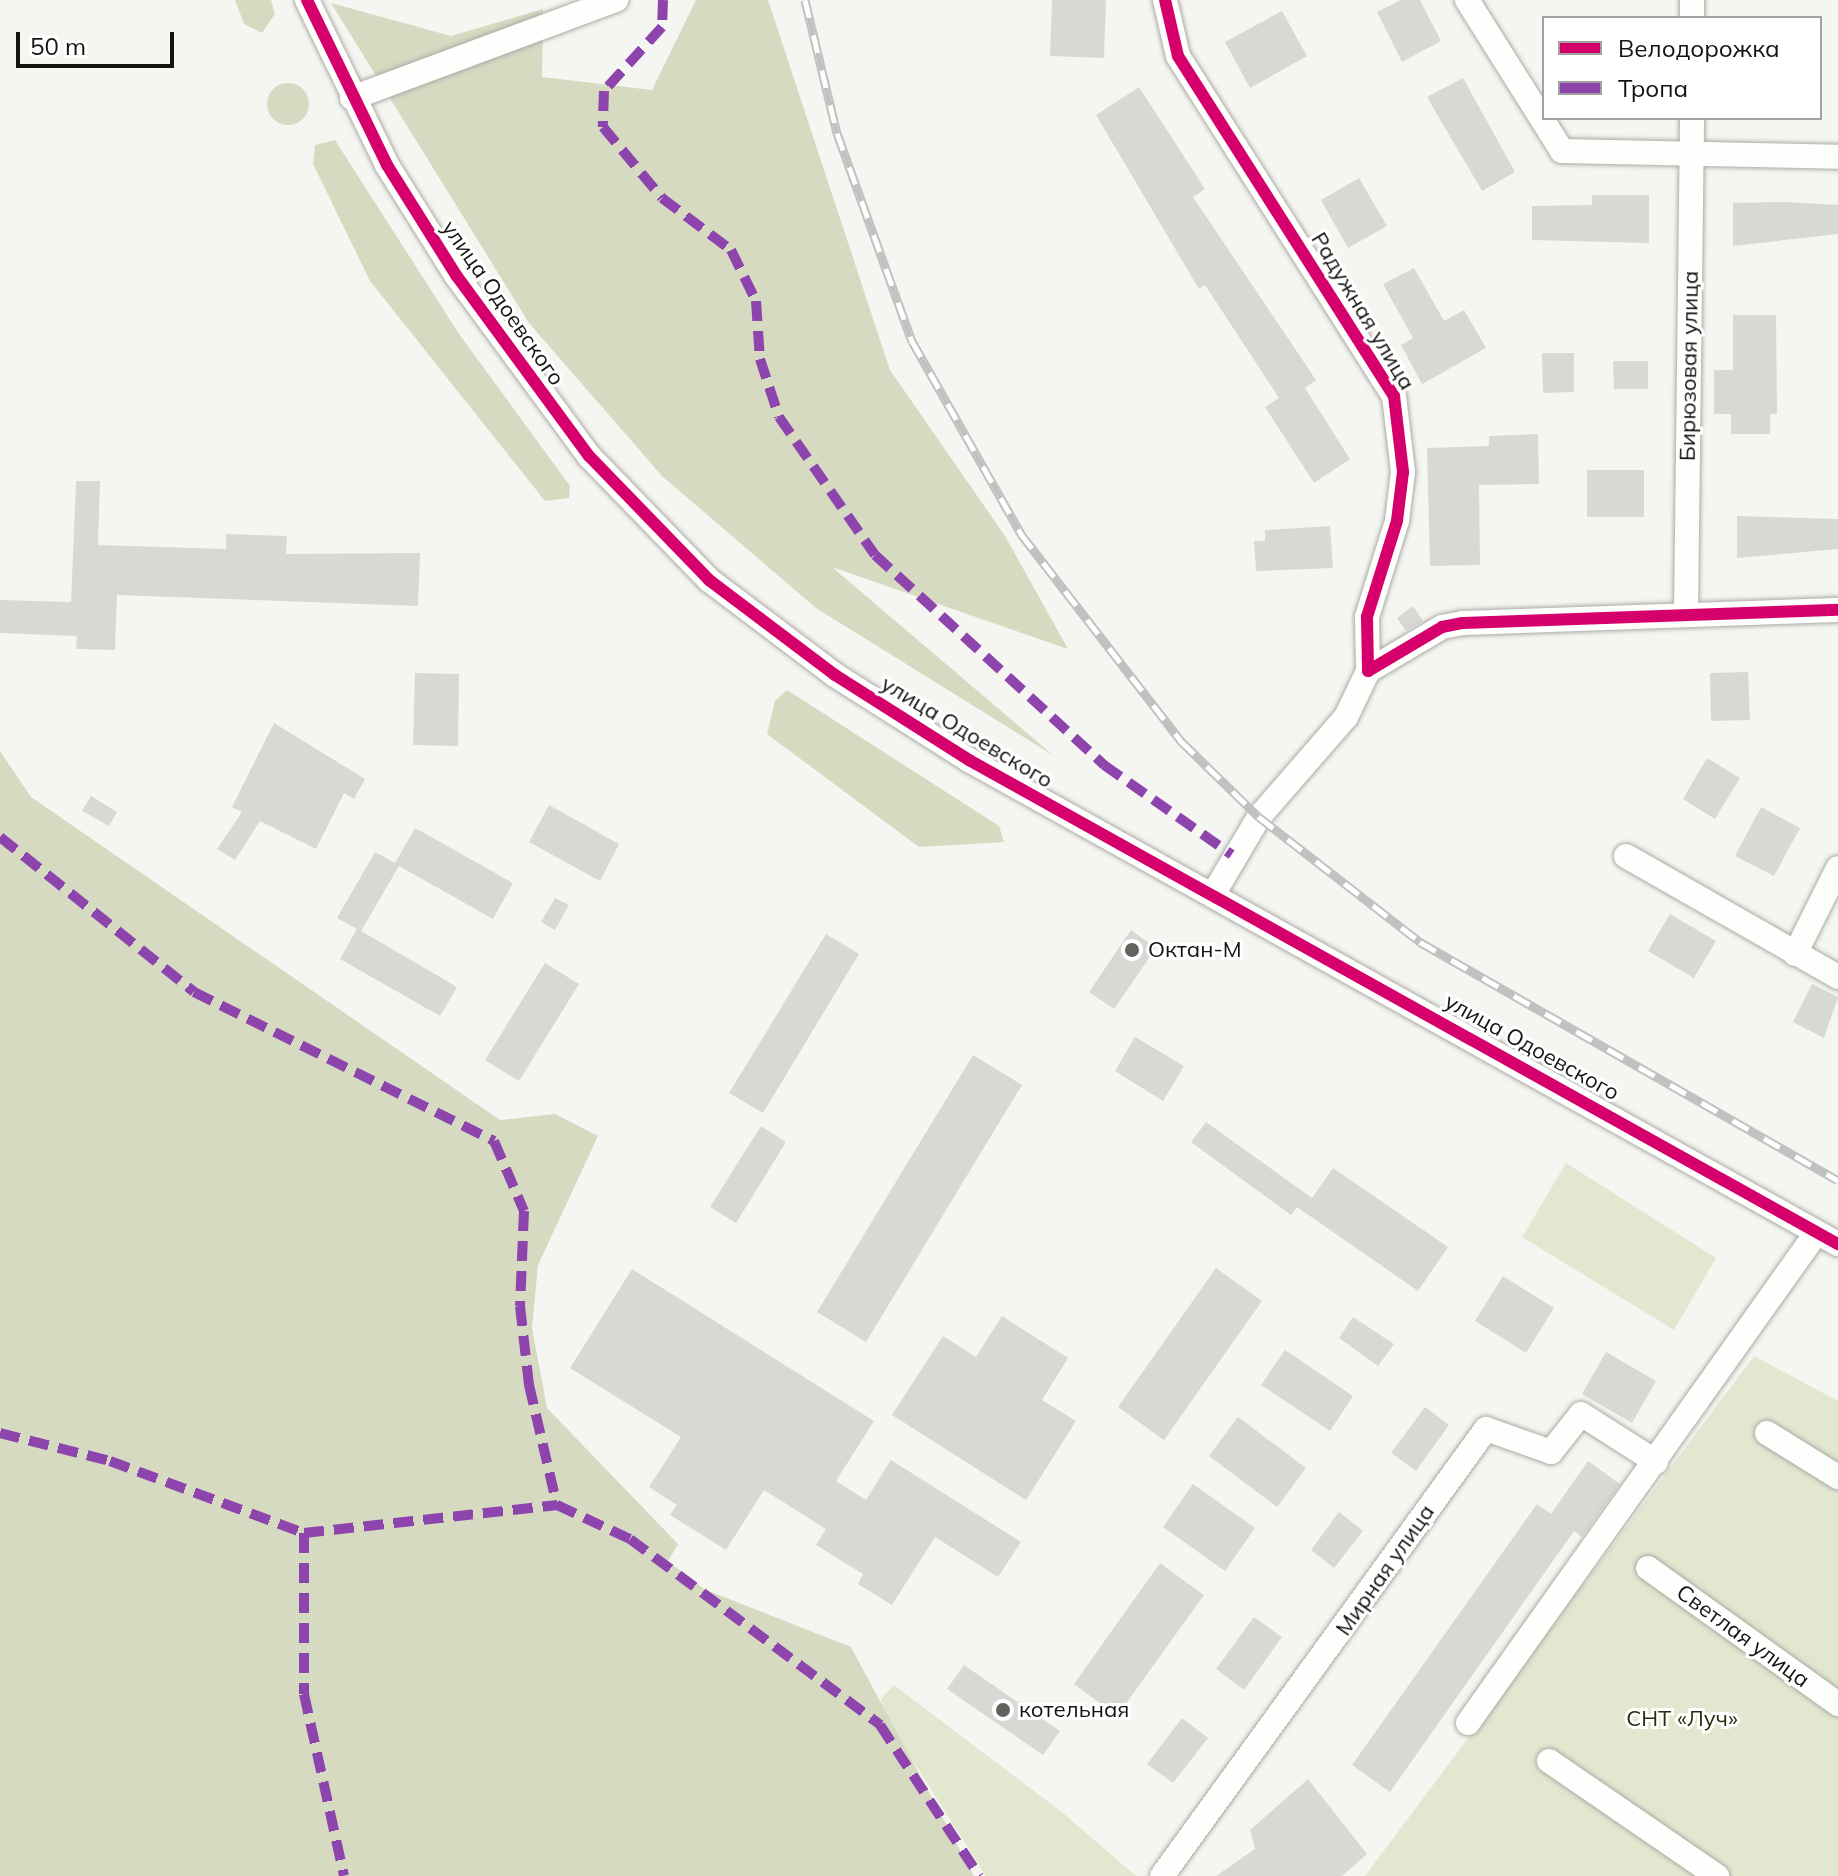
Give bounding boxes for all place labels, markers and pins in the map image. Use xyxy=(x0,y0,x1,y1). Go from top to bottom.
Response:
place label: Октан-М xyxy=(1148,937,1242,963)
marker: Октан-М xyxy=(1123,941,1141,959)
place label: котельная xyxy=(1019,1697,1129,1723)
marker: котельная xyxy=(994,1701,1012,1719)

